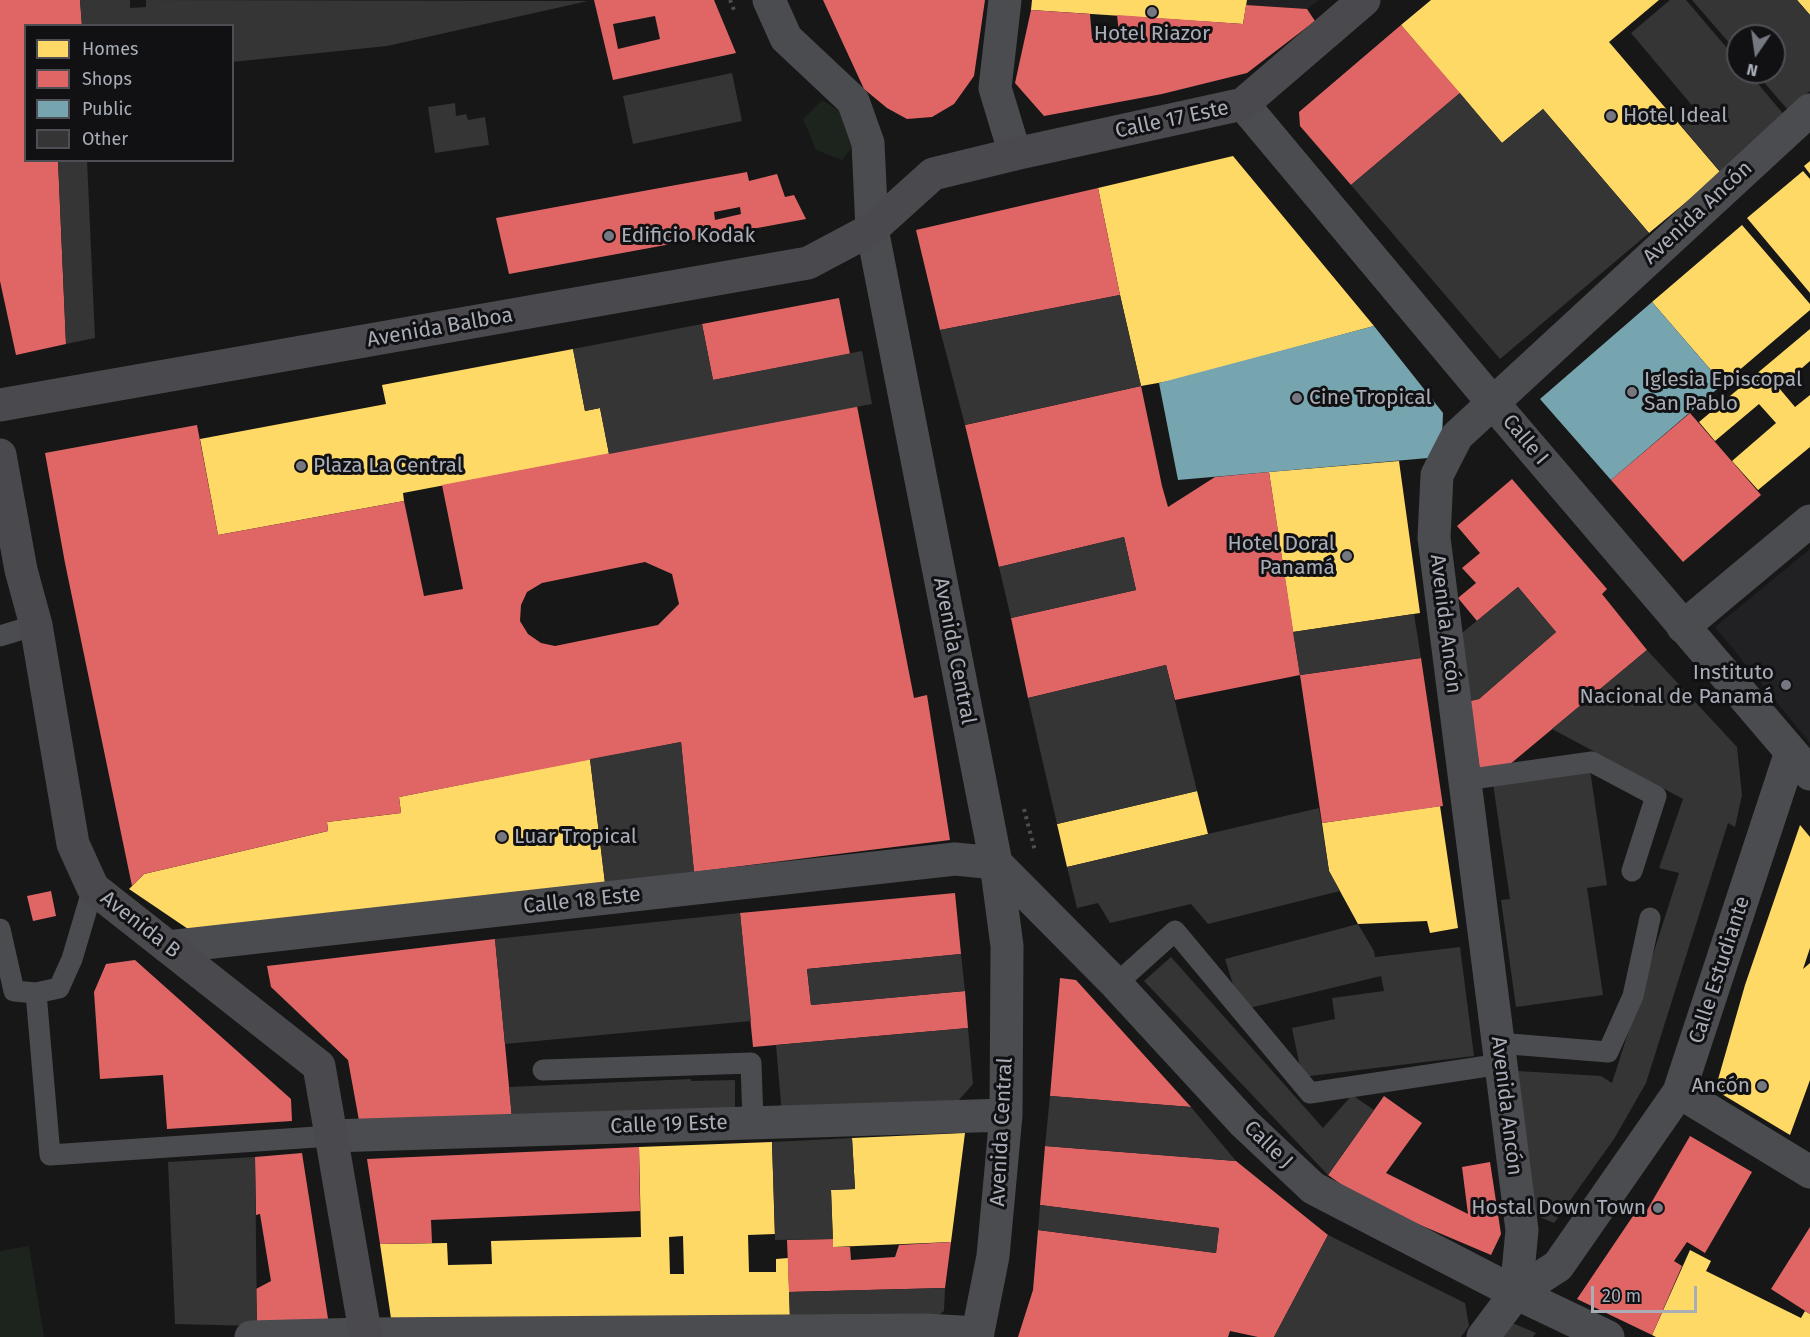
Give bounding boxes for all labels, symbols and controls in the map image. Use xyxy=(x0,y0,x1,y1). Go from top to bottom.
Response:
marker: Hotel Riazor xyxy=(1145,5,1159,19)
place label: Hotel Riazor xyxy=(1094,21,1210,47)
legend xyxy=(24,24,234,162)
north arrow xyxy=(1726,24,1786,84)
text: Homes xyxy=(82,38,138,60)
text: N xyxy=(1745,60,1760,81)
text: Shops xyxy=(82,68,132,90)
street label: Calle 17 Este xyxy=(1113,96,1231,144)
text: Public xyxy=(82,98,132,120)
place label: Hotel Ideal xyxy=(1623,103,1727,129)
marker: Hotel Ideal xyxy=(1604,109,1618,123)
text: Other xyxy=(82,128,128,150)
street label: Avenida Ancón xyxy=(1638,156,1758,270)
place label: Edificio Kodak xyxy=(621,223,755,249)
marker: Edificio Kodak xyxy=(602,229,616,243)
street label: Avenida Balboa xyxy=(365,303,515,353)
place label: Iglesia Episcopal San Pablo xyxy=(1644,367,1802,417)
place label: Cine Tropical xyxy=(1309,385,1432,411)
marker: Iglesia Episcopal San Pablo xyxy=(1625,385,1639,399)
marker: Cine Tropical xyxy=(1290,391,1304,405)
street label: Calle I xyxy=(1497,410,1553,470)
place label: Plaza La Central xyxy=(313,453,463,479)
marker: Plaza La Central xyxy=(294,459,308,473)
place label: Hotel Doral Panamá xyxy=(1228,531,1335,581)
marker: Hotel Doral Panamá xyxy=(1340,549,1354,563)
street label: Avenida Ancón xyxy=(1424,553,1466,695)
street label: Avenida Central xyxy=(927,576,981,726)
place label: Instituto Nacional de Panamá xyxy=(1580,660,1774,710)
marker: Instituto Nacional de Panamá xyxy=(1779,678,1793,692)
place label: Luar Tropical xyxy=(514,824,637,850)
marker: Luar Tropical xyxy=(495,830,509,844)
street label: Calle 18 Este xyxy=(522,882,642,920)
street label: Avenida B xyxy=(95,886,185,964)
street label: Calle Estudiante xyxy=(1684,893,1756,1047)
street label: Avenida Ancón xyxy=(1485,1035,1527,1177)
street label: Avenida Central xyxy=(986,1057,1018,1207)
place label: Ancón xyxy=(1691,1073,1750,1099)
marker: Ancón xyxy=(1755,1079,1769,1093)
street label: Calle 19 Este xyxy=(610,1110,728,1140)
street label: Calle J xyxy=(1238,1116,1298,1174)
place label: Hostal Down Town xyxy=(1471,1195,1646,1221)
marker: Hostal Down Town xyxy=(1651,1201,1665,1215)
scale bar xyxy=(1594,1274,1700,1312)
text: 20 m xyxy=(1602,1285,1641,1307)

